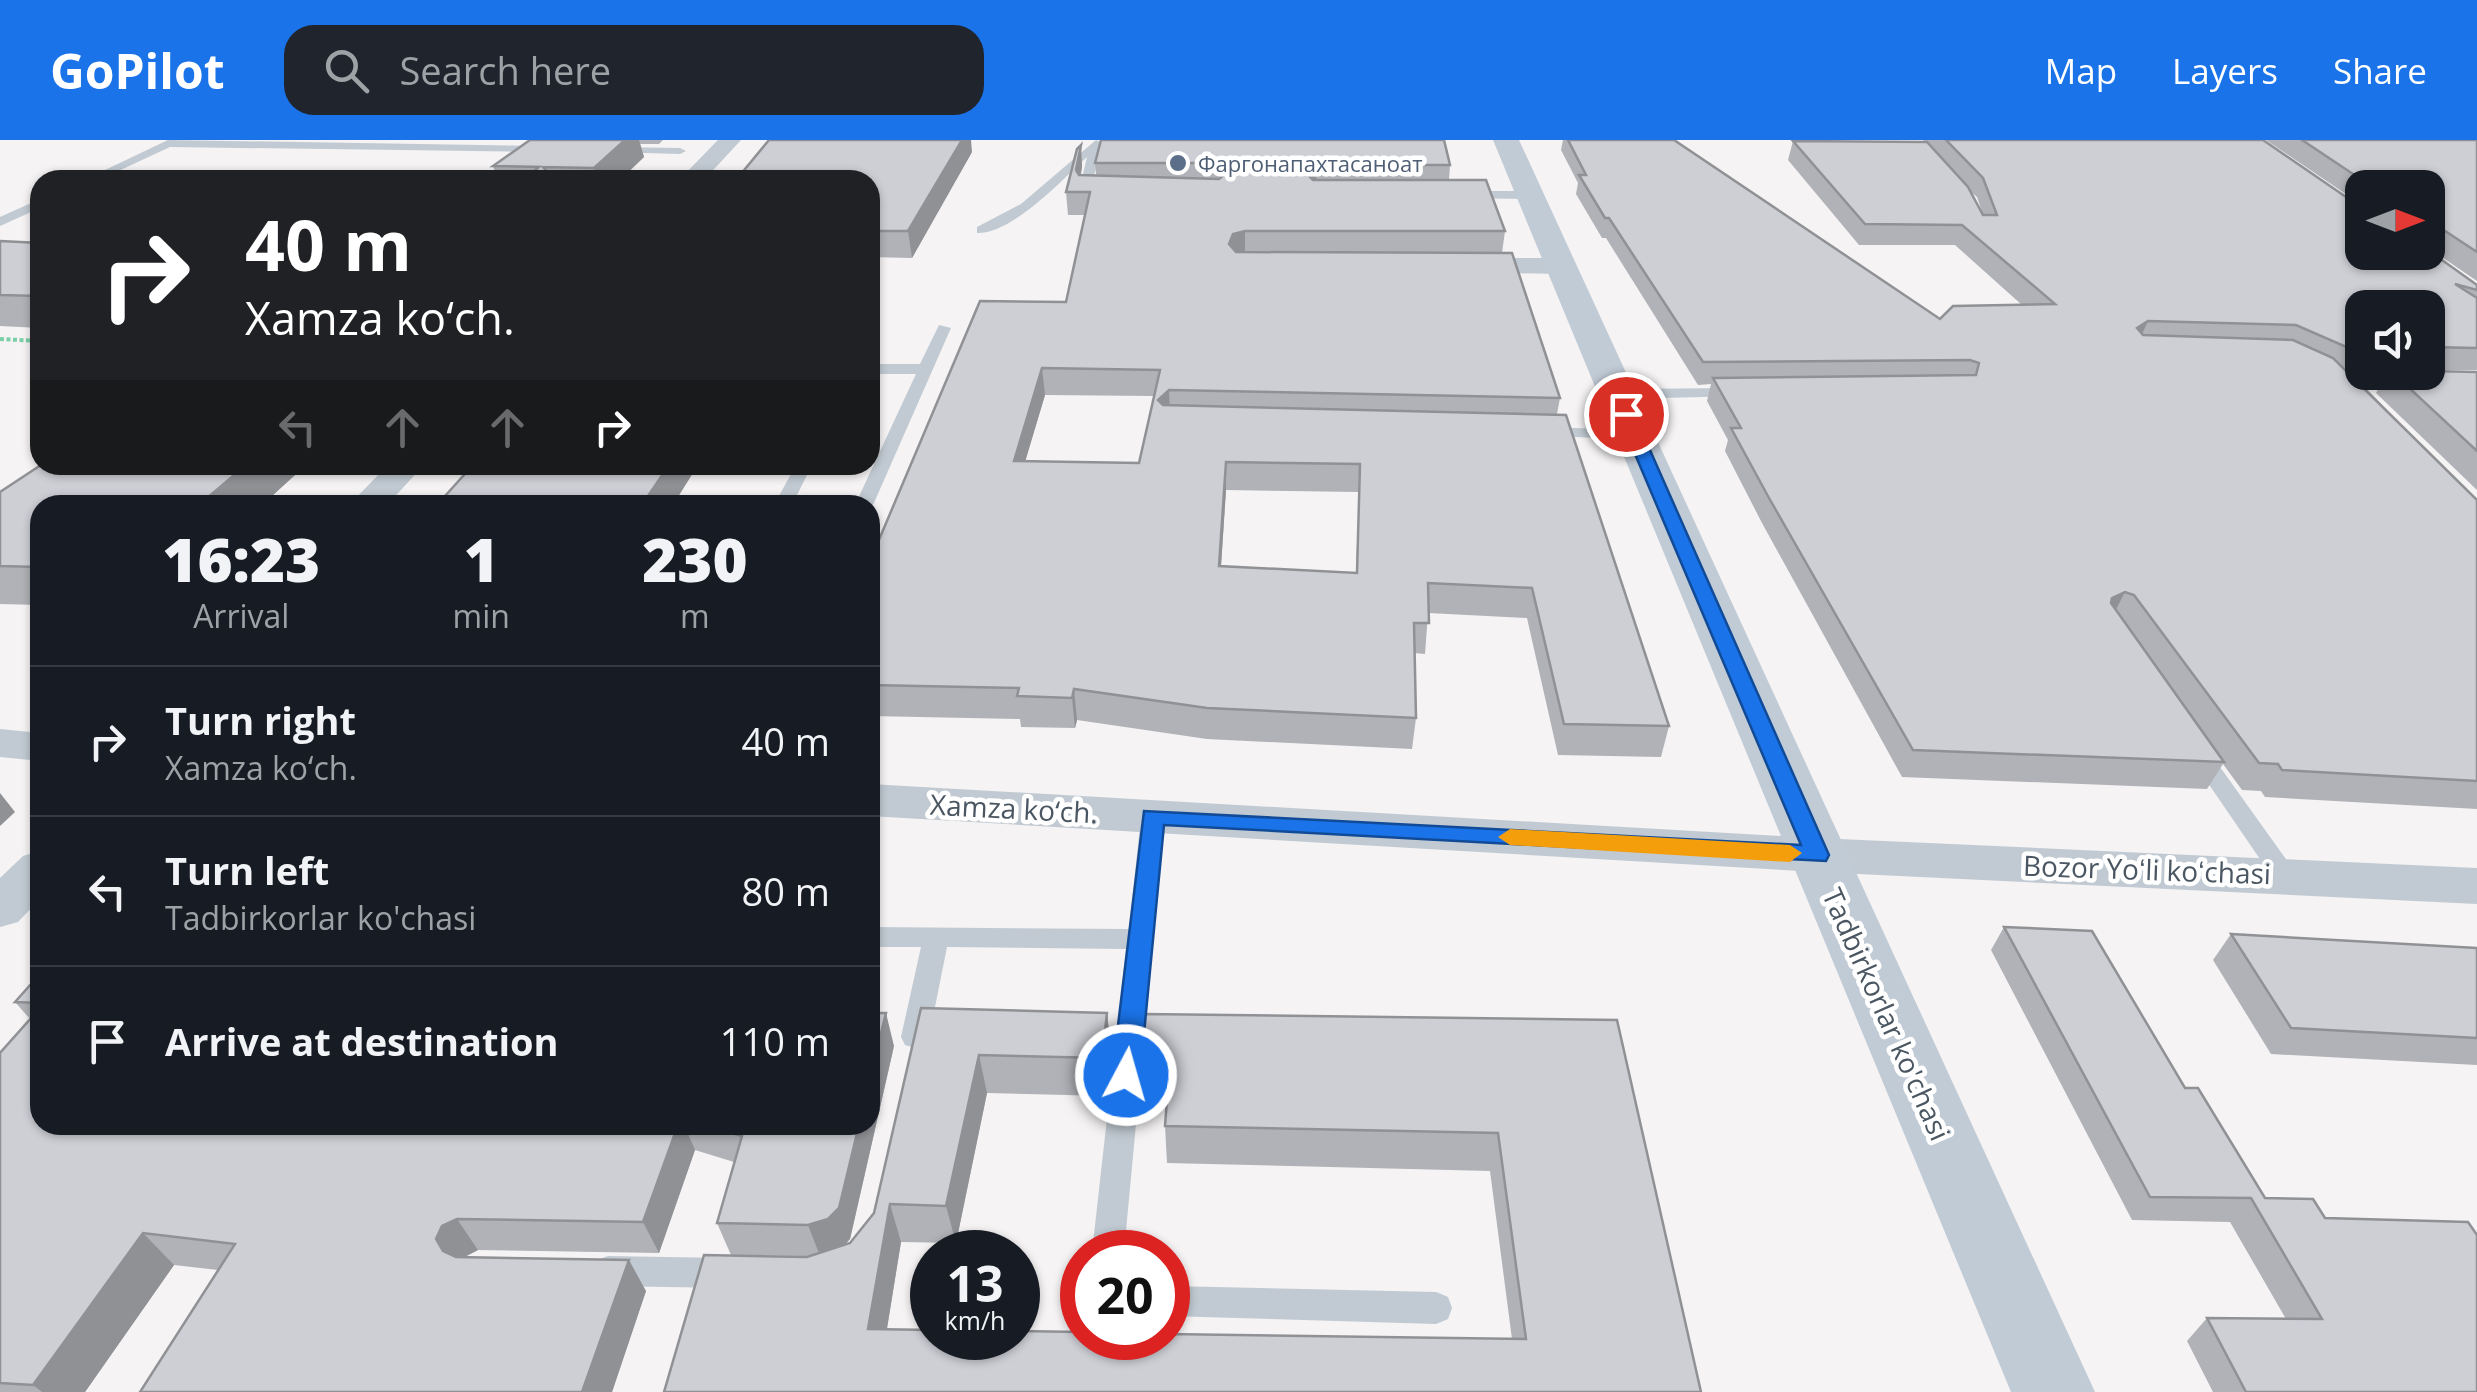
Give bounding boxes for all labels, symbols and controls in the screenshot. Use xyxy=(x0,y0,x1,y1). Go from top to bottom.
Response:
search box xyxy=(284,25,984,115)
text: GoPilot xyxy=(50,38,224,103)
icon: search xyxy=(319,43,374,98)
text: Search here xyxy=(399,44,611,96)
text: Map xyxy=(2045,47,2117,94)
text: Layers xyxy=(2172,47,2278,94)
text: Share xyxy=(2333,47,2427,94)
place label: Фаргонапахтасаноат xyxy=(1198,148,1423,178)
marker: Фаргонапахтасаноат xyxy=(1167,152,1189,174)
north arrow xyxy=(2345,170,2445,270)
map controls xyxy=(2345,170,2445,390)
text: 40 m xyxy=(245,196,412,292)
icon: right xyxy=(80,210,210,340)
text: Xamza ko‘ch. xyxy=(245,287,515,348)
button: sound xyxy=(2345,290,2445,390)
pin xyxy=(1584,372,1669,457)
icon: arrive xyxy=(1599,387,1654,442)
icon: left xyxy=(270,400,325,455)
icon: ahead xyxy=(375,400,430,455)
icon: ahead xyxy=(480,400,535,455)
icon: right xyxy=(585,400,640,455)
text: 16:23 xyxy=(162,518,320,600)
text: 1 xyxy=(464,518,499,600)
text: 230 xyxy=(642,518,748,600)
text: Arrival xyxy=(193,594,289,637)
text: min xyxy=(453,594,510,637)
text: m xyxy=(680,594,710,637)
text: Turn right xyxy=(165,694,356,746)
icon: right xyxy=(80,714,135,769)
text: 40 m xyxy=(741,715,830,767)
text: Xamza ko‘ch. xyxy=(165,746,357,789)
street label: Xamza ko‘ch. xyxy=(929,785,1099,831)
text: Turn left xyxy=(165,844,329,896)
street label: Bozor Yoʻli koʻchasi xyxy=(2022,846,2272,892)
icon: left xyxy=(80,864,135,919)
text: 80 m xyxy=(741,865,830,917)
street label: Tadbirkorlar ko'chasi xyxy=(1814,882,1960,1146)
text: Tadbirkorlar ko'chasi xyxy=(165,896,476,939)
icon: arrive xyxy=(80,1014,135,1069)
text: Arrive at destination xyxy=(165,1015,559,1067)
text: 110 m xyxy=(720,1015,830,1067)
position arrow xyxy=(1074,1023,1178,1127)
speed limit sign: 20 xyxy=(1060,1230,1190,1360)
text: 13 xyxy=(946,1249,1004,1317)
text: km/h xyxy=(945,1303,1005,1337)

